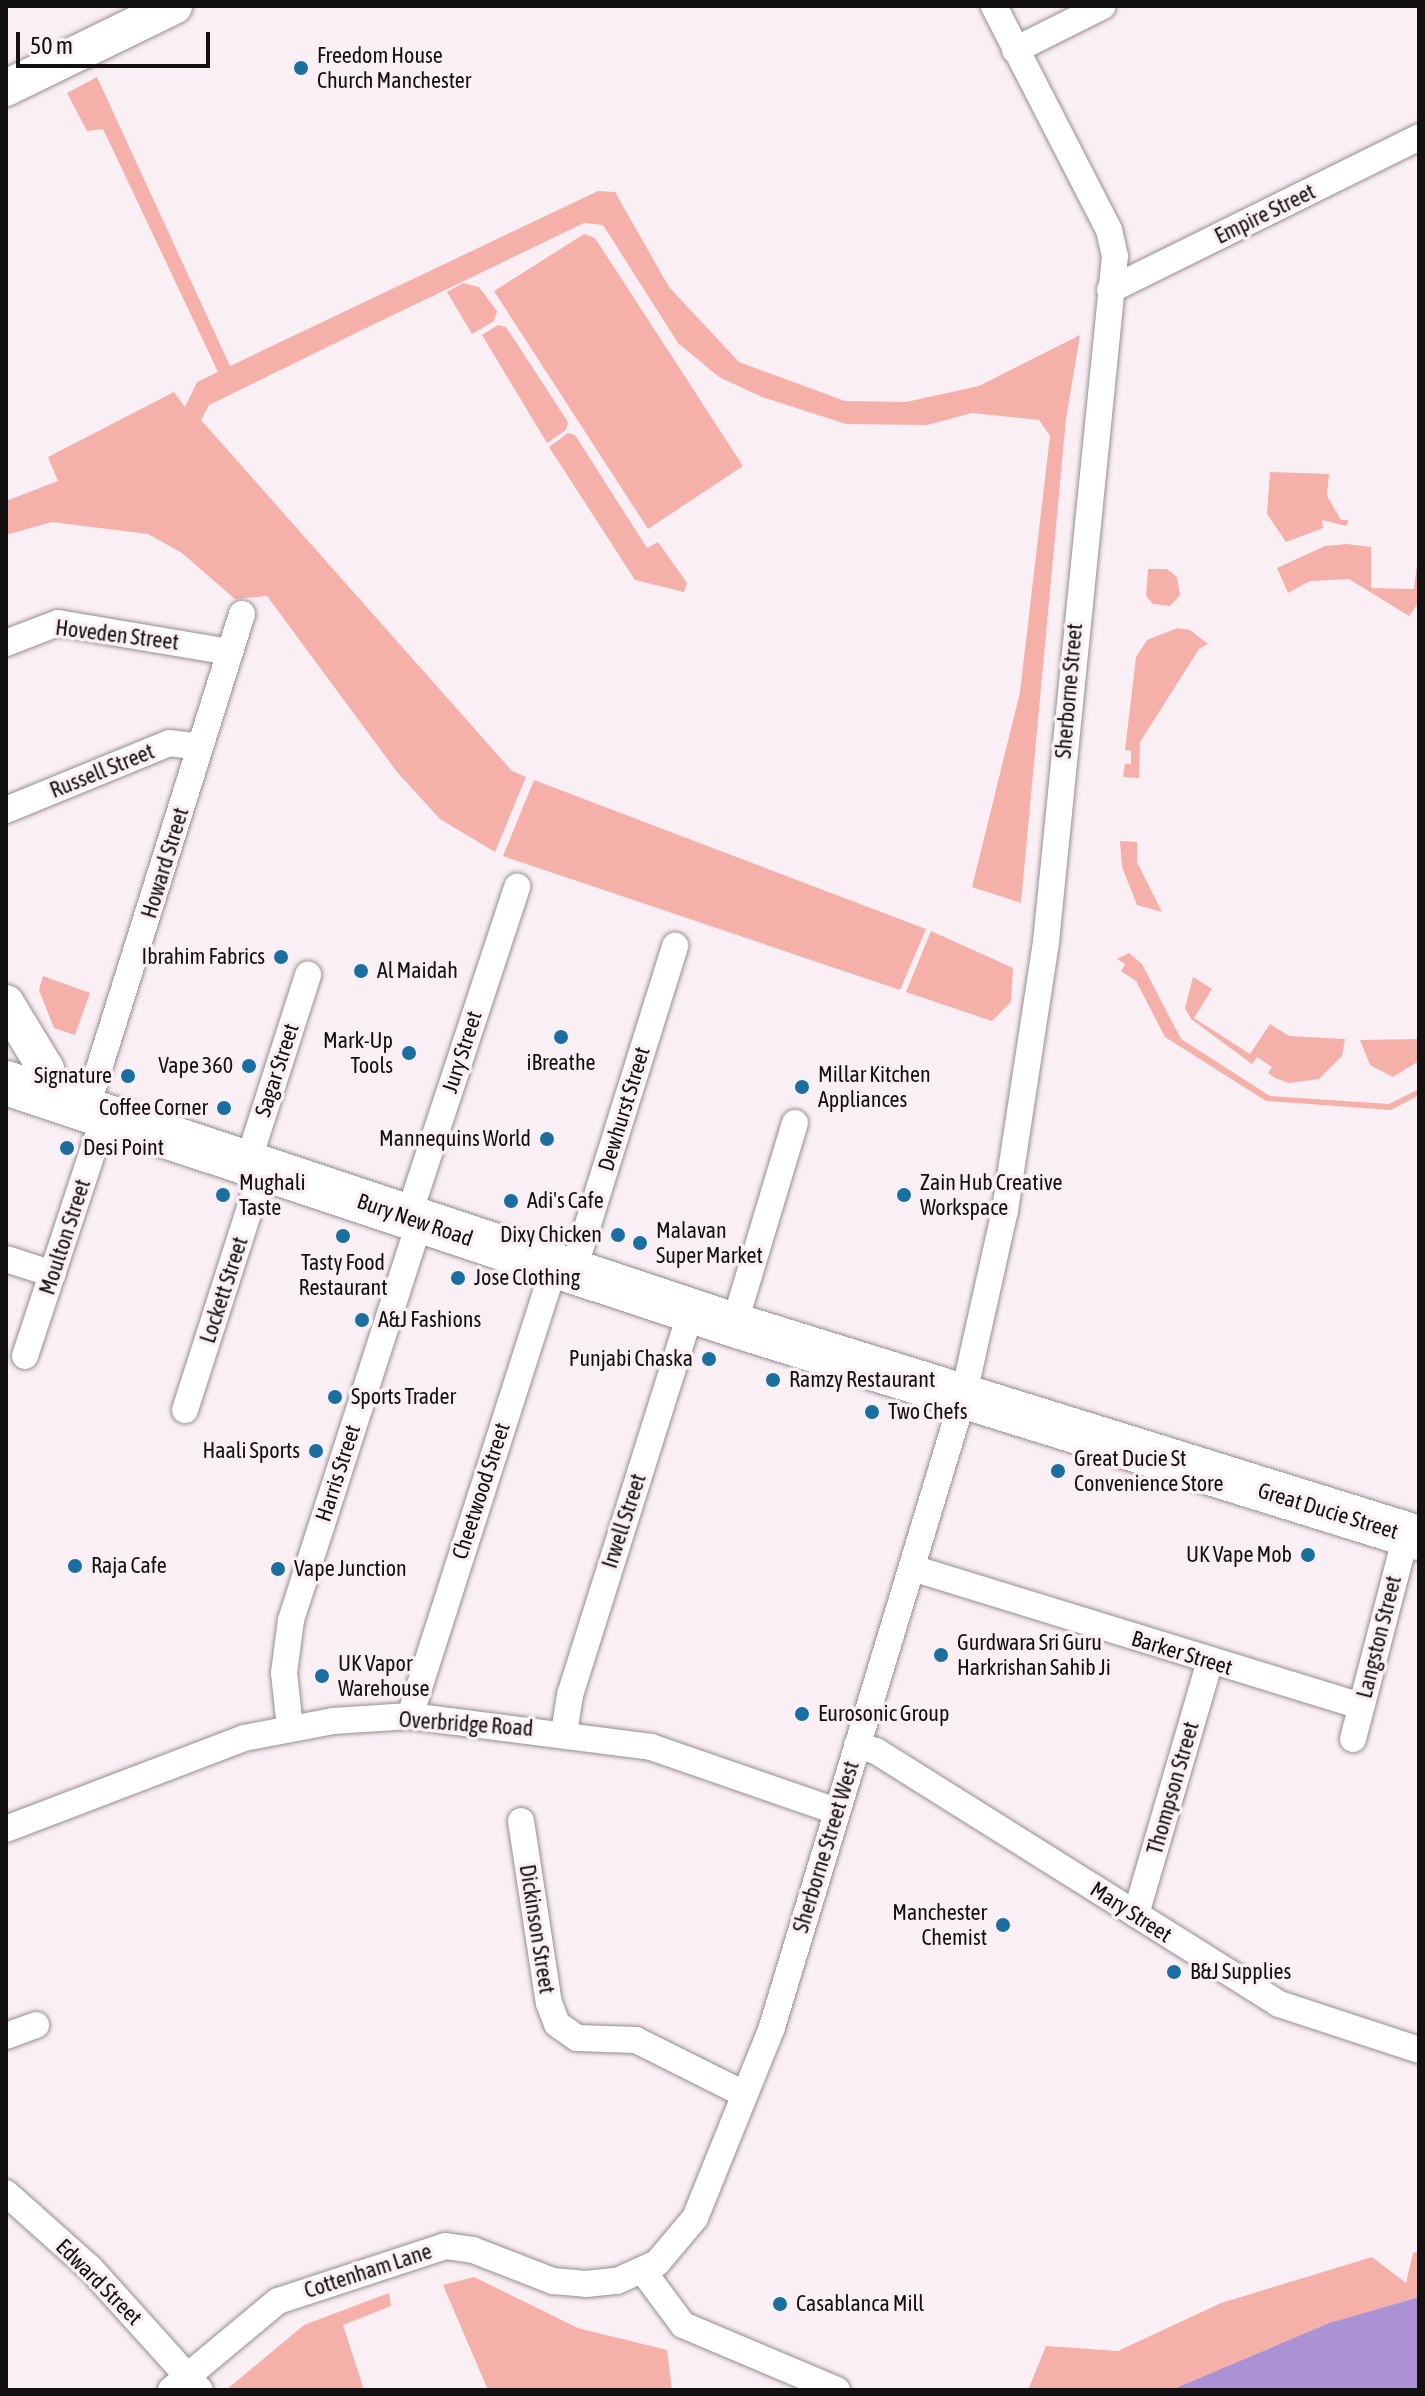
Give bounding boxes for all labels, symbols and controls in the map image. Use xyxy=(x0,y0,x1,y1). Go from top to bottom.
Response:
scale bar xyxy=(20,16,214,66)
text: 50 m xyxy=(30,32,73,59)
place label: Freedom House Church Manchester xyxy=(317,42,471,94)
marker: Freedom House Church Manchester xyxy=(292,59,310,77)
street label: Empire Street xyxy=(1210,178,1320,250)
street label: Hoveden Street xyxy=(54,614,180,656)
street label: Sherborne Street xyxy=(1050,622,1088,760)
street label: Russell Street xyxy=(46,738,158,804)
street label: Howard Street xyxy=(136,805,194,921)
place label: Ibrahim Fabrics xyxy=(142,944,265,970)
marker: Ibrahim Fabrics xyxy=(272,948,290,966)
place label: Al Maidah xyxy=(377,958,458,984)
marker: Al Maidah xyxy=(352,962,370,980)
street label: Jury Street xyxy=(436,1008,488,1096)
street label: Sagar Street xyxy=(250,1020,304,1120)
place label: Mark-Up Tools xyxy=(323,1027,393,1078)
marker: iBreathe xyxy=(552,1028,570,1046)
marker: Mark-Up Tools xyxy=(400,1044,418,1062)
street label: Dewhurst Street xyxy=(593,1044,655,1174)
place label: iBreathe xyxy=(526,1050,596,1076)
place label: Vape 360 xyxy=(158,1053,233,1079)
marker: Vape 360 xyxy=(240,1057,258,1075)
place label: Millar Kitchen Appliances xyxy=(818,1061,931,1112)
place label: Signature xyxy=(34,1063,112,1089)
marker: Signature xyxy=(119,1067,137,1085)
marker: Millar Kitchen Appliances xyxy=(793,1078,811,1096)
place label: Coffee Corner xyxy=(99,1095,208,1121)
marker: Coffee Corner xyxy=(215,1099,233,1117)
place label: Mannequins World xyxy=(379,1126,531,1152)
marker: Mannequins World xyxy=(538,1130,556,1148)
place label: Desi Point xyxy=(83,1135,164,1161)
marker: Desi Point xyxy=(58,1139,76,1157)
place label: Mughali Taste xyxy=(239,1169,306,1220)
place label: Zain Hub Creative Workspace xyxy=(920,1169,1063,1220)
street label: Moulton Street xyxy=(34,1176,96,1298)
marker: Mughali Taste xyxy=(214,1186,232,1204)
marker: Zain Hub Creative Workspace xyxy=(895,1186,913,1204)
street label: Bury New Road xyxy=(354,1188,476,1252)
place label: Adi's Cafe xyxy=(527,1188,604,1214)
marker: Adi's Cafe xyxy=(502,1192,520,1210)
place label: Malavan Super Market xyxy=(656,1217,763,1268)
place label: Dixy Chicken xyxy=(500,1222,602,1248)
marker: Dixy Chicken xyxy=(609,1226,627,1244)
marker: Tasty Food Restaurant xyxy=(334,1227,352,1245)
street label: Lockett Street xyxy=(194,1234,254,1346)
marker: Malavan Super Market xyxy=(631,1234,649,1252)
place label: Tasty Food Restaurant xyxy=(298,1249,388,1300)
place label: Jose Clothing xyxy=(474,1265,580,1291)
marker: Jose Clothing xyxy=(449,1269,467,1287)
place label: A&J Fashions xyxy=(378,1307,481,1333)
marker: A&J Fashions xyxy=(353,1311,371,1329)
place label: Punjabi Chaska xyxy=(569,1346,693,1372)
marker: Punjabi Chaska xyxy=(700,1350,718,1368)
place label: Ramzy Restaurant xyxy=(789,1367,935,1393)
marker: Ramzy Restaurant xyxy=(764,1371,782,1389)
place label: Sports Trader xyxy=(351,1384,456,1410)
marker: Sports Trader xyxy=(326,1388,344,1406)
place label: Two Chefs xyxy=(888,1399,967,1425)
marker: Two Chefs xyxy=(863,1403,881,1421)
street label: Cheetwood Street xyxy=(446,1419,516,1563)
street label: Harris Street xyxy=(310,1421,366,1525)
place label: Haali Sports xyxy=(202,1438,300,1464)
marker: Haali Sports xyxy=(307,1442,325,1460)
place label: Great Ducie St Convenience Store xyxy=(1074,1445,1223,1496)
marker: Great Ducie St Convenience Store xyxy=(1049,1462,1067,1480)
street label: Irwell Street xyxy=(596,1470,652,1572)
street label: Great Ducie Street xyxy=(1255,1477,1401,1545)
place label: UK Vape Mob xyxy=(1186,1542,1292,1568)
marker: UK Vape Mob xyxy=(1299,1546,1317,1564)
place label: Raja Cafe xyxy=(91,1553,167,1579)
place label: Vape Junction xyxy=(294,1556,407,1582)
marker: Raja Cafe xyxy=(66,1557,84,1575)
marker: Vape Junction xyxy=(269,1560,287,1578)
street label: Langston Street xyxy=(1351,1573,1407,1701)
street label: Barker Street xyxy=(1128,1625,1236,1681)
place label: Gurdwara Sri Guru Harkrishan Sahib Ji xyxy=(957,1629,1111,1680)
marker: Gurdwara Sri Guru Harkrishan Sahib Ji xyxy=(932,1646,950,1664)
place label: UK Vapor Warehouse xyxy=(338,1650,429,1702)
marker: UK Vapor Warehouse xyxy=(313,1667,331,1685)
place label: Eurosonic Group xyxy=(818,1701,949,1727)
marker: Eurosonic Group xyxy=(793,1705,811,1723)
street label: Overbridge Road xyxy=(398,1706,534,1742)
street label: Thompson Street xyxy=(1141,1719,1205,1857)
street label: Sherborne Street West xyxy=(787,1758,865,1936)
street label: Dickinson Street xyxy=(514,1863,560,1995)
street label: Mary Street xyxy=(1085,1876,1177,1948)
place label: Manchester Chemist xyxy=(892,1899,987,1950)
marker: Manchester Chemist xyxy=(994,1916,1012,1934)
place label: B&J Supplies xyxy=(1190,1959,1291,1985)
marker: B&J Supplies xyxy=(1165,1963,1183,1981)
street label: Edward Street xyxy=(50,2233,148,2331)
street label: Cottenham Lane xyxy=(301,2238,435,2304)
place label: Casablanca Mill xyxy=(796,2291,924,2317)
marker: Casablanca Mill xyxy=(771,2295,789,2313)

